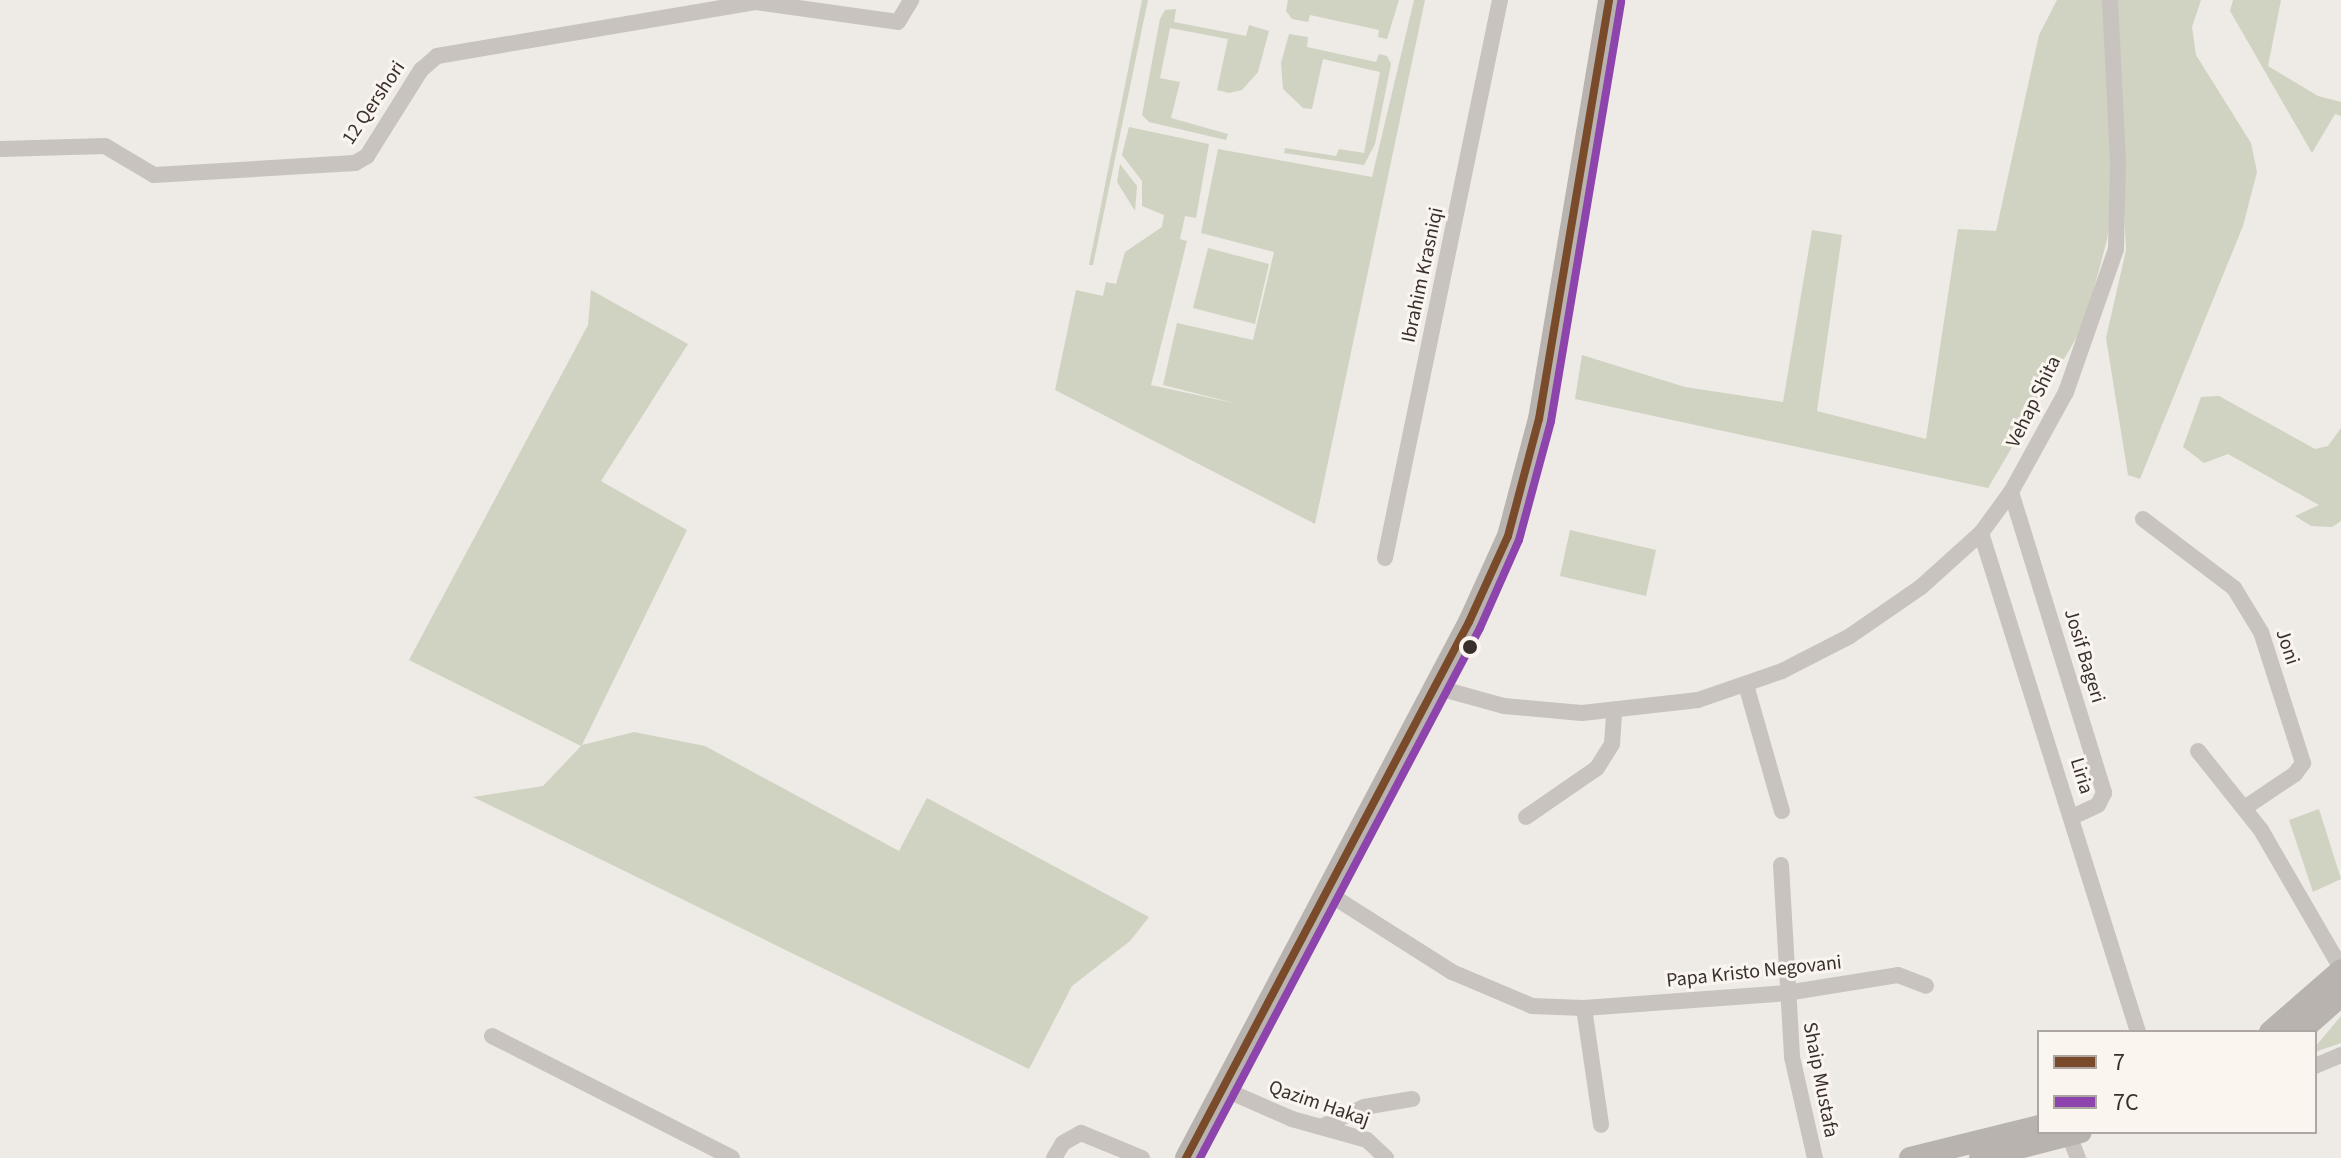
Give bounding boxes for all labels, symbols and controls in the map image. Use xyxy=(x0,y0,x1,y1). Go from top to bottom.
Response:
street label: 12 Qershori xyxy=(337,57,411,149)
street label: Ibrahim Krasniqi xyxy=(1397,205,1449,345)
street label: Vehap Shita xyxy=(2002,352,2066,452)
street label: Josif Bageri xyxy=(2058,606,2110,706)
street label: Joni xyxy=(2270,626,2304,668)
unlabelled marker xyxy=(1462,639,1478,655)
street label: Liria xyxy=(2064,755,2098,797)
street label: Papa Kristo Negovani xyxy=(1665,951,1843,993)
street label: Shaip Mustafa xyxy=(1797,1020,1843,1140)
legend xyxy=(2037,1030,2317,1134)
text: 7 xyxy=(2113,1045,2125,1080)
street label: Qazim Hakaj xyxy=(1265,1076,1373,1132)
text: 7C xyxy=(2113,1085,2139,1120)

